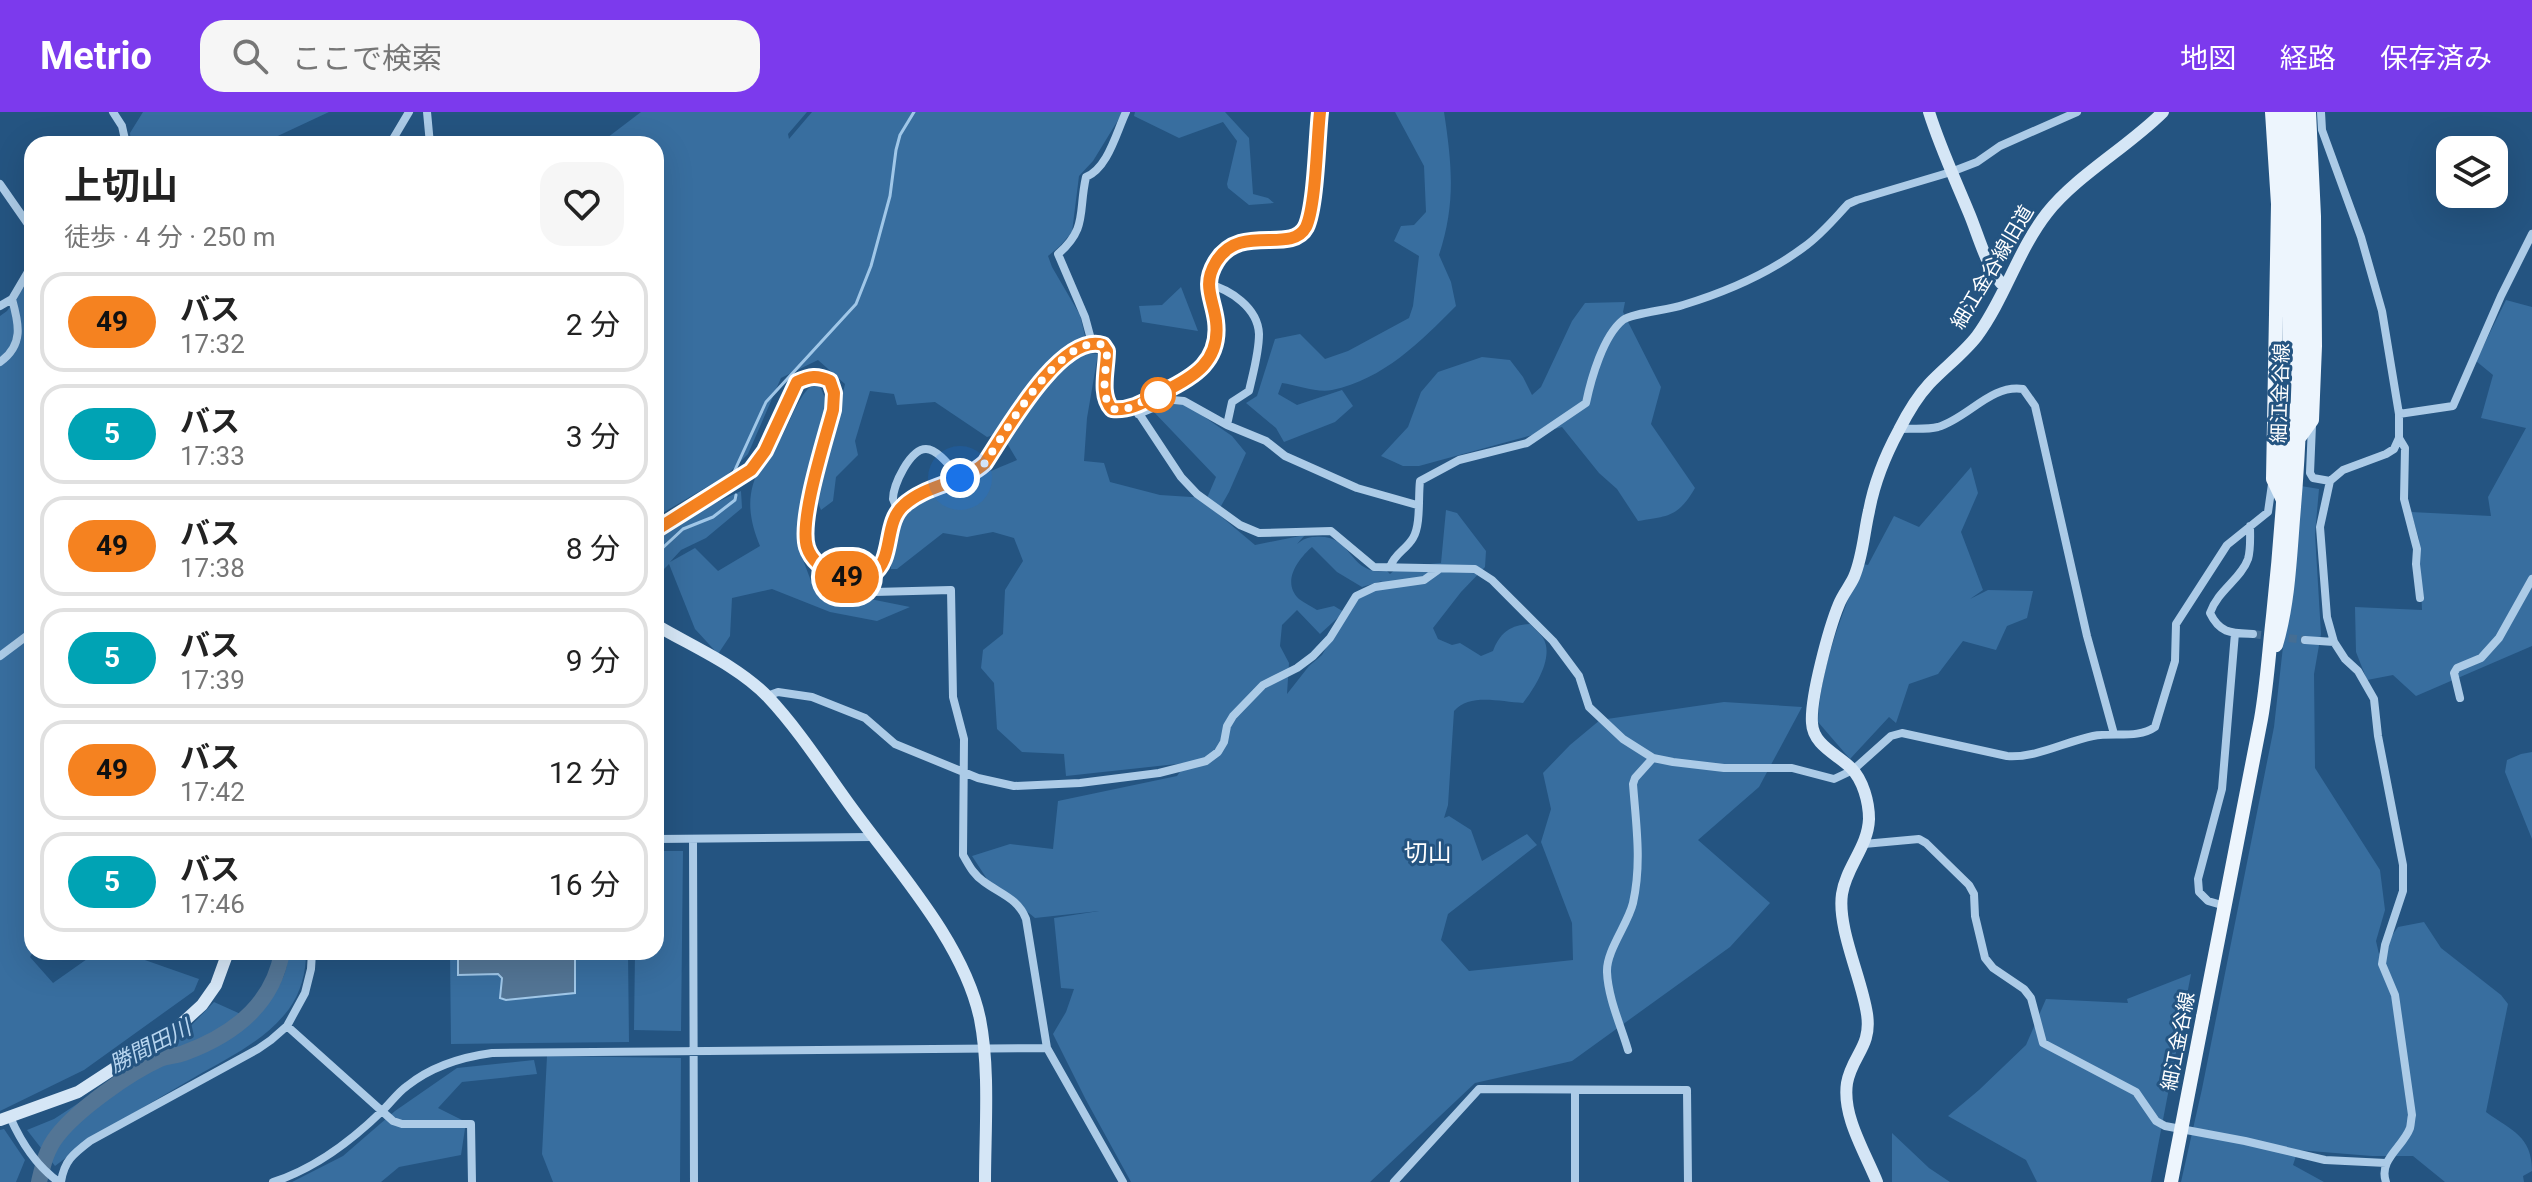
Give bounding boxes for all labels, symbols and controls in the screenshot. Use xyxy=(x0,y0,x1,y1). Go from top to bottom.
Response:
search box xyxy=(200,20,760,92)
text: Metrio xyxy=(40,34,152,78)
icon: search xyxy=(228,34,272,78)
text: ここで検索 xyxy=(292,41,442,76)
text: 地図 xyxy=(2180,42,2236,75)
text: 経路 xyxy=(2280,42,2336,75)
text: 保存済み xyxy=(2380,42,2492,75)
map controls xyxy=(2436,136,2508,208)
button: layers xyxy=(2436,136,2508,208)
button: heart xyxy=(540,162,624,246)
text: 上切山 xyxy=(64,164,178,208)
street label: 細江金谷線旧道 xyxy=(1946,201,2038,333)
text: 徒歩 · 4 分 · 250 m xyxy=(64,222,276,252)
text: バス xyxy=(180,292,240,327)
text: 49 xyxy=(96,305,128,338)
text: 2 分 xyxy=(566,307,620,342)
text: 17:32 xyxy=(180,329,245,359)
street label: 細江金谷線 xyxy=(2266,343,2294,443)
unlabelled marker xyxy=(1141,378,1175,412)
text: バス xyxy=(180,404,240,439)
text: 5 xyxy=(104,417,120,450)
text: 3 分 xyxy=(566,419,620,454)
text: 17:33 xyxy=(180,441,245,471)
your location xyxy=(940,458,980,498)
text: バス xyxy=(180,516,240,551)
text: 49 xyxy=(96,529,128,562)
text: 8 分 xyxy=(566,531,620,566)
line badge: 49 xyxy=(811,551,883,603)
text: 17:38 xyxy=(180,553,245,583)
text: 49 xyxy=(831,560,863,593)
text: バス xyxy=(180,628,240,663)
text: 5 xyxy=(104,641,120,674)
text: 9 分 xyxy=(566,643,620,678)
text: 17:39 xyxy=(180,665,245,695)
text: バス xyxy=(180,740,240,775)
text: 49 xyxy=(96,753,128,786)
text: 12 分 xyxy=(549,755,620,790)
text: 17:42 xyxy=(180,777,245,807)
district label: 切山 xyxy=(1404,839,1452,867)
text: バス xyxy=(180,852,240,887)
text: 5 xyxy=(104,865,120,898)
text: 16 分 xyxy=(549,867,620,902)
text: 17:46 xyxy=(180,889,245,919)
street label: 細江金谷線 xyxy=(2157,990,2199,1092)
water label: 勝間田川 xyxy=(105,1014,197,1077)

